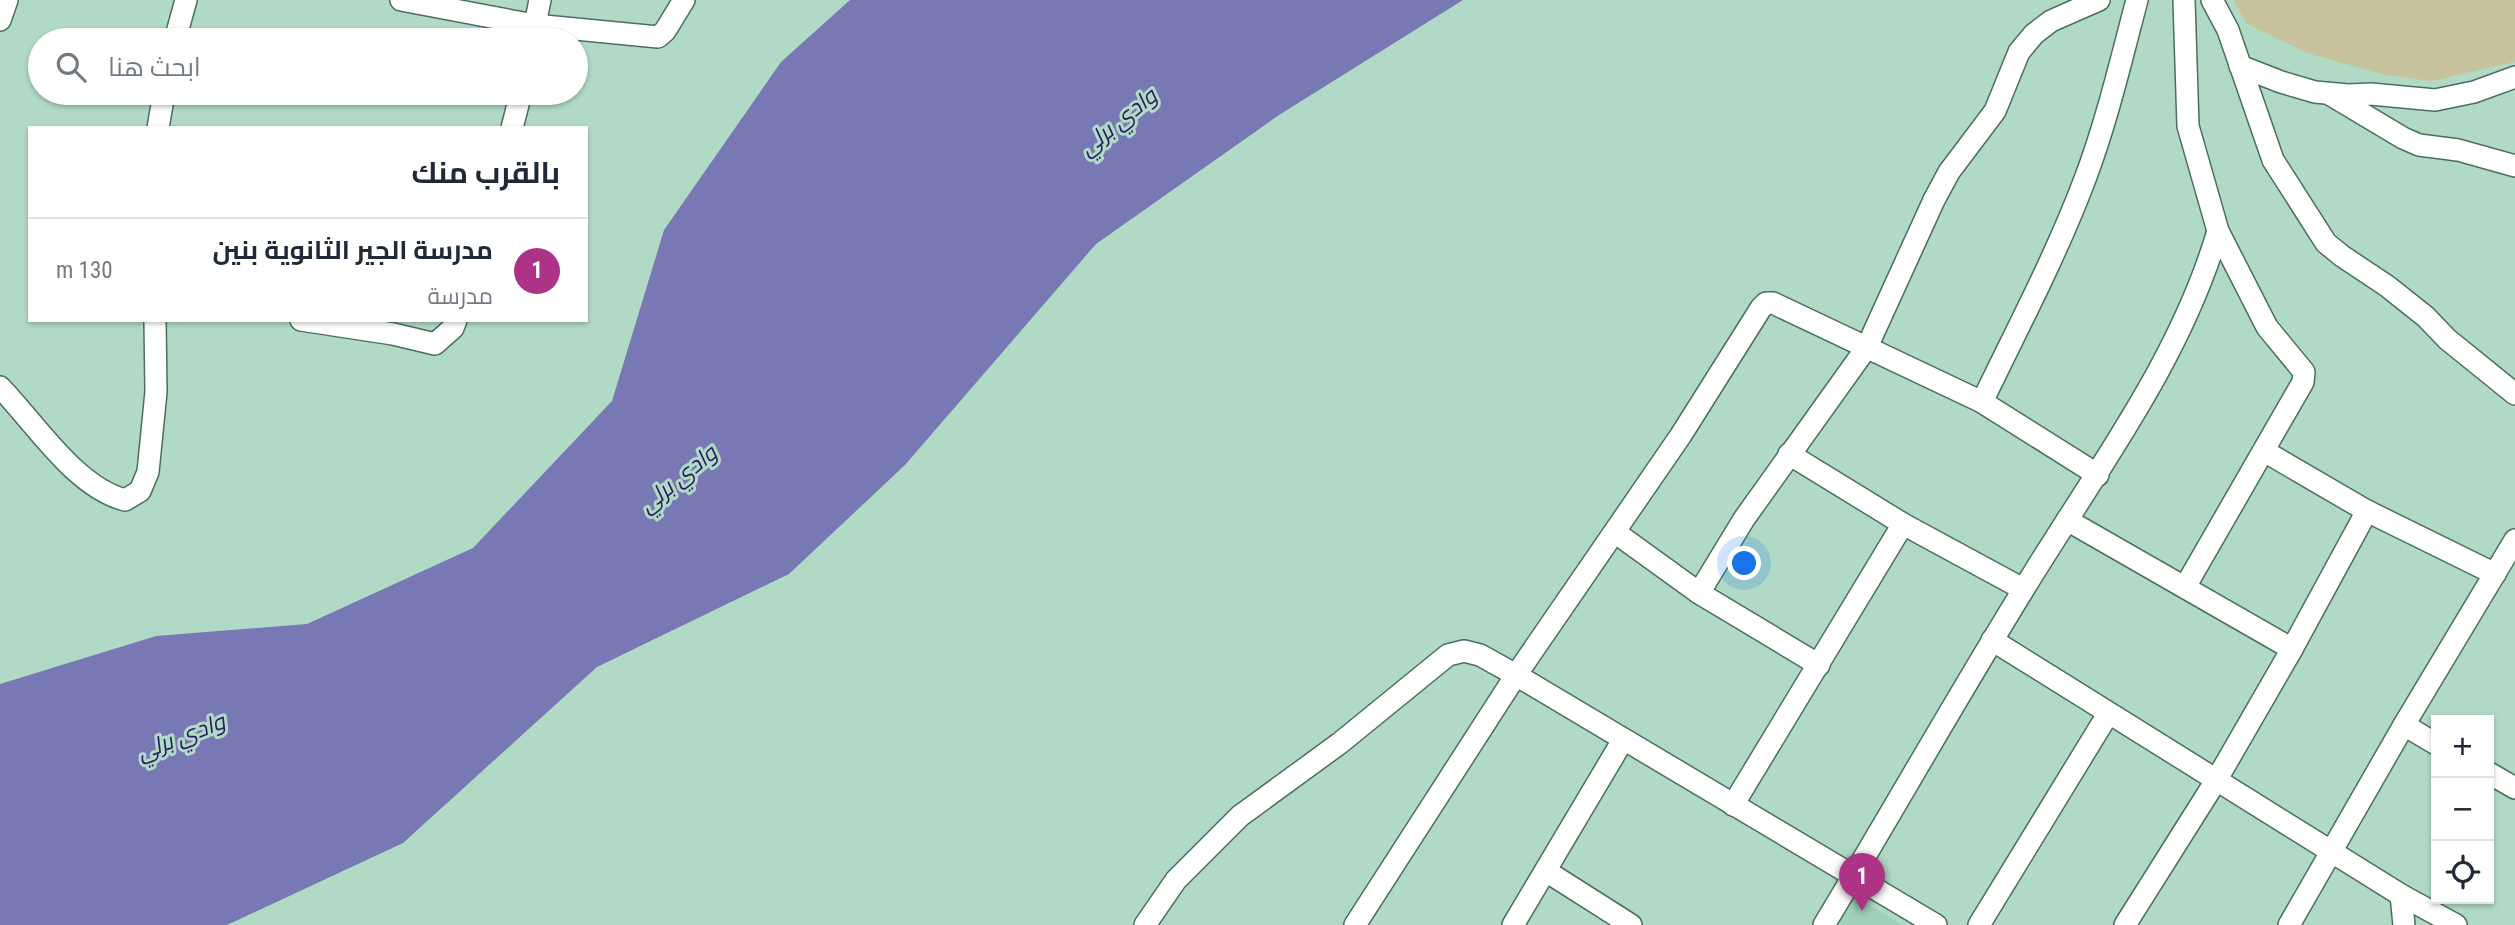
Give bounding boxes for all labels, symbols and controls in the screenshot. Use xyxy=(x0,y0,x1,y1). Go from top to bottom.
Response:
search box xyxy=(28,28,588,105)
icon: search xyxy=(52,48,90,86)
text: ابحث هنا xyxy=(108,52,201,82)
water label: وادي برلي xyxy=(1074,82,1166,165)
text: بالقرب منك xyxy=(412,155,560,190)
text: مدرسة الجير الثانوية بنين xyxy=(213,235,493,265)
text: 130 m xyxy=(56,257,113,284)
text: 1 xyxy=(531,257,543,284)
text: مدرسة xyxy=(428,283,493,310)
water label: وادي برلي xyxy=(634,439,726,522)
your location xyxy=(1727,546,1761,580)
water label: وادي برلي xyxy=(133,707,232,770)
map controls xyxy=(2431,715,2494,904)
button: + xyxy=(2431,715,2494,778)
button: − xyxy=(2431,778,2494,841)
button: locate xyxy=(2431,841,2494,904)
pin: 1 xyxy=(1839,853,1885,911)

